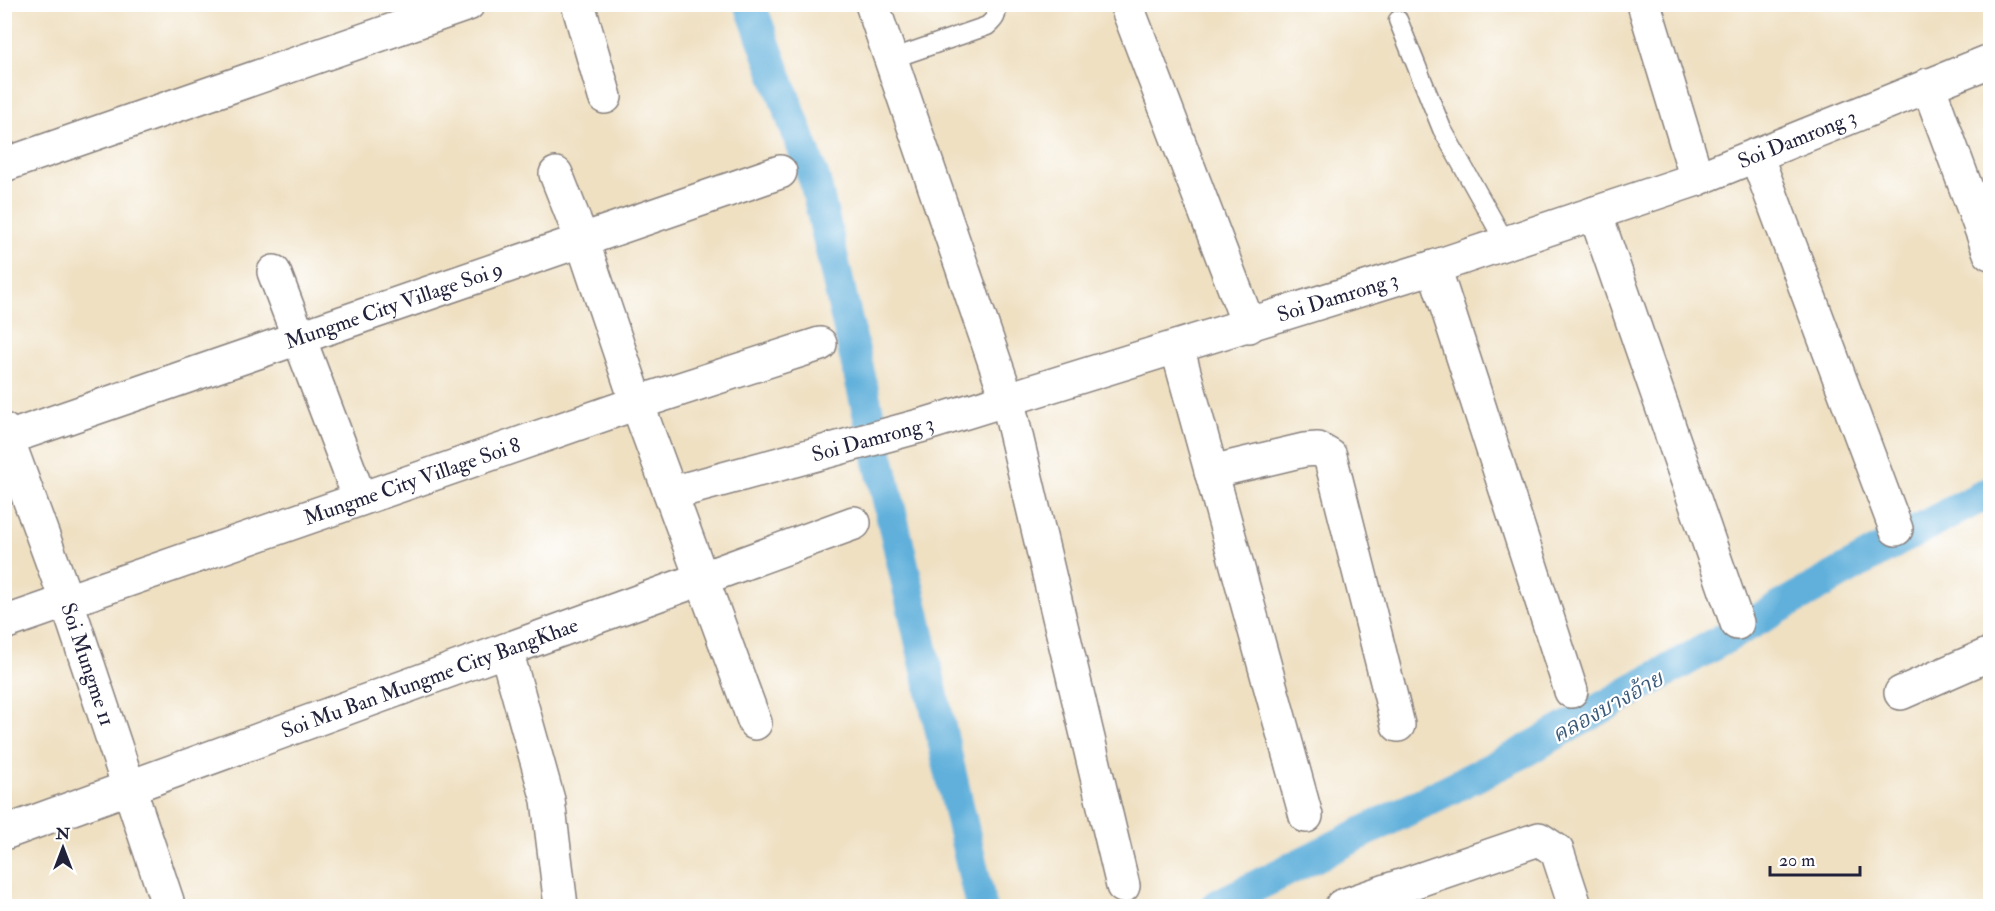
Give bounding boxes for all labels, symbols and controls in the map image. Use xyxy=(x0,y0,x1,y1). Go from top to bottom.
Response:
street label: Soi Damrong 3 xyxy=(1734,103,1860,175)
street label: Mungme City Village Soi 9 xyxy=(281,256,506,356)
street label: Soi Damrong 3 xyxy=(1274,266,1402,329)
street label: Soi Damrong 3 xyxy=(809,410,937,469)
street label: Mungme City Village Soi 8 xyxy=(300,431,524,532)
street label: Soi Mungme 11 xyxy=(54,599,121,730)
street label: Soi Mu Ban Mungme City BangKhae xyxy=(278,612,582,745)
water label: คลองบางอ้าย xyxy=(1547,664,1670,749)
north arrow xyxy=(33,818,93,878)
text: N xyxy=(55,824,71,844)
scale bar xyxy=(1770,839,1860,877)
text: 20 m xyxy=(1779,849,1815,872)

